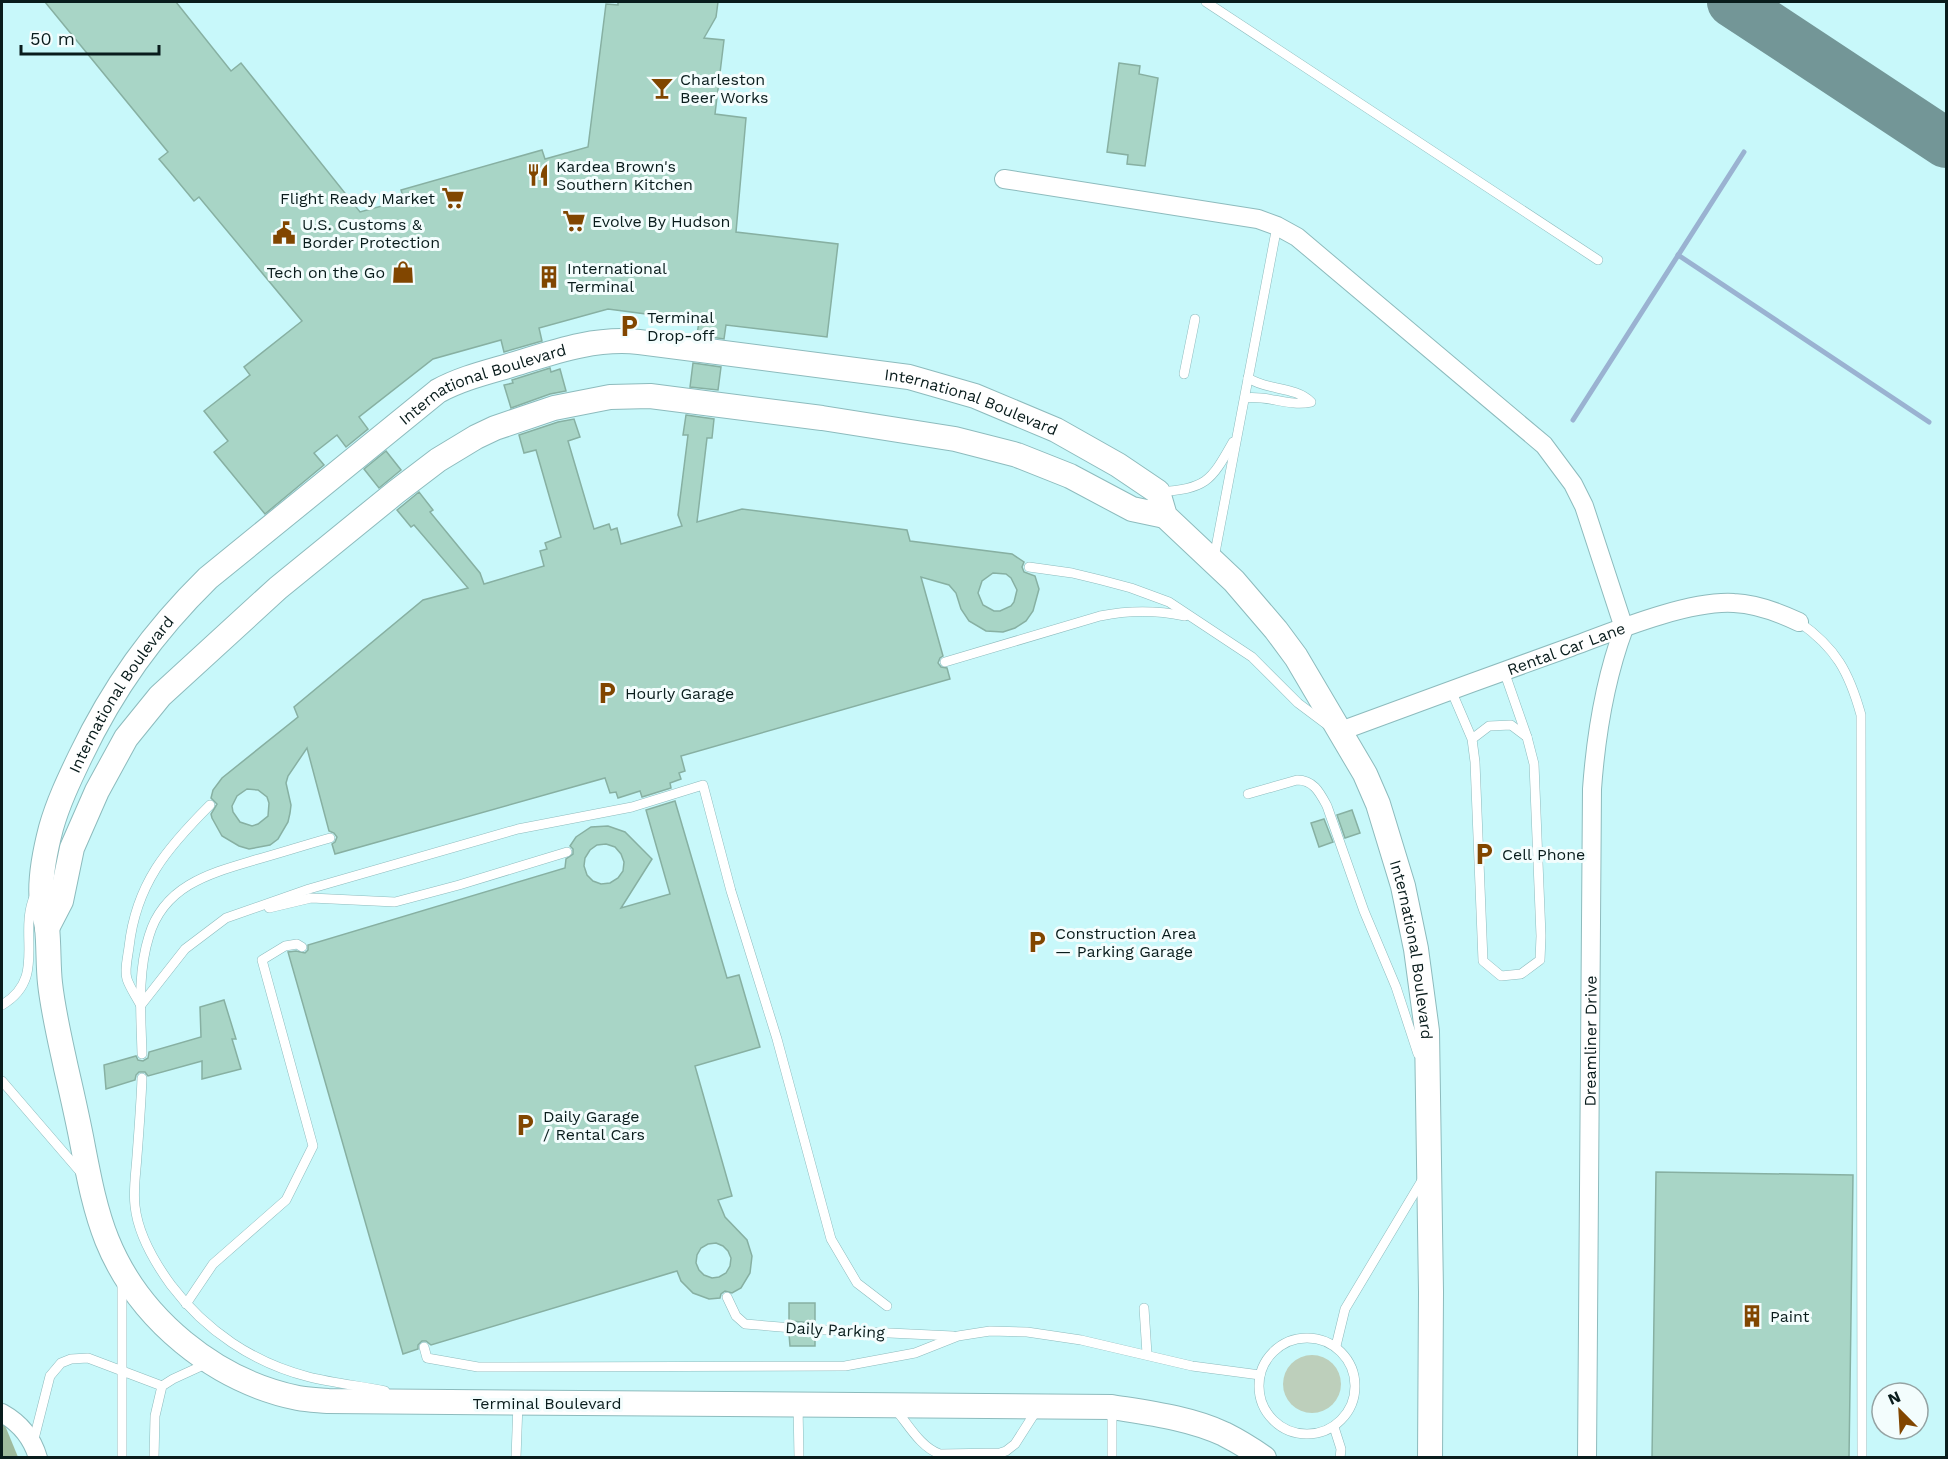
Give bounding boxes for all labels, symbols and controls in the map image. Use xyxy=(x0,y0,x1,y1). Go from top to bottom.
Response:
scale bar xyxy=(21,18,159,56)
text: 50 m xyxy=(30,28,75,49)
place label: Charleston Beer Works xyxy=(680,70,768,107)
bar icon: Charleston Beer Works xyxy=(649,75,675,101)
place label: Kardea Brown's Southern Kitchen xyxy=(556,157,693,194)
restaurant icon: Kardea Brown's Southern Kitchen xyxy=(525,162,551,188)
supermarket icon: Flight Ready Market xyxy=(440,185,466,211)
place label: Flight Ready Market xyxy=(280,189,435,208)
supermarket icon: Evolve By Hudson xyxy=(561,208,587,234)
place label: Evolve By Hudson xyxy=(592,212,730,231)
place label: U.S. Customs & Border Protection xyxy=(302,215,440,252)
public building icon: U.S. Customs & Border Protection xyxy=(271,220,297,246)
shop icon: Tech on the Go xyxy=(390,259,416,285)
place label: International Terminal xyxy=(567,259,667,296)
place label: Tech on the Go xyxy=(266,263,385,282)
building icon: International Terminal xyxy=(536,264,562,290)
place label: Terminal Drop-off xyxy=(647,308,715,345)
parking icon: Terminal Drop-off xyxy=(616,313,642,339)
street label: International Boulevard xyxy=(395,340,568,429)
street label: International Boulevard xyxy=(883,364,1061,439)
street label: International Boulevard xyxy=(64,612,178,776)
street label: Rental Car Lane xyxy=(1504,618,1628,679)
parking icon: Hourly Garage xyxy=(594,680,620,706)
place label: Hourly Garage xyxy=(625,684,734,703)
parking icon: Cell Phone xyxy=(1471,841,1497,867)
place label: Cell Phone xyxy=(1502,845,1585,864)
street label: International Boulevard xyxy=(1386,858,1437,1040)
place label: Construction Area — Parking Garage xyxy=(1055,924,1196,961)
parking icon: Construction Area — Parking Garage xyxy=(1024,929,1050,955)
street label: Dreamliner Drive xyxy=(1580,975,1600,1107)
place label: Daily Garage / Rental Cars xyxy=(543,1107,645,1144)
parking icon: Daily Garage / Rental Cars xyxy=(512,1112,538,1138)
building icon: Paint xyxy=(1739,1303,1765,1329)
place label: Paint xyxy=(1770,1307,1810,1326)
street label: Daily Parking xyxy=(785,1318,886,1342)
north arrow xyxy=(1870,1381,1930,1441)
text: N xyxy=(1885,1387,1903,1409)
street label: Terminal Boulevard xyxy=(472,1394,622,1413)

